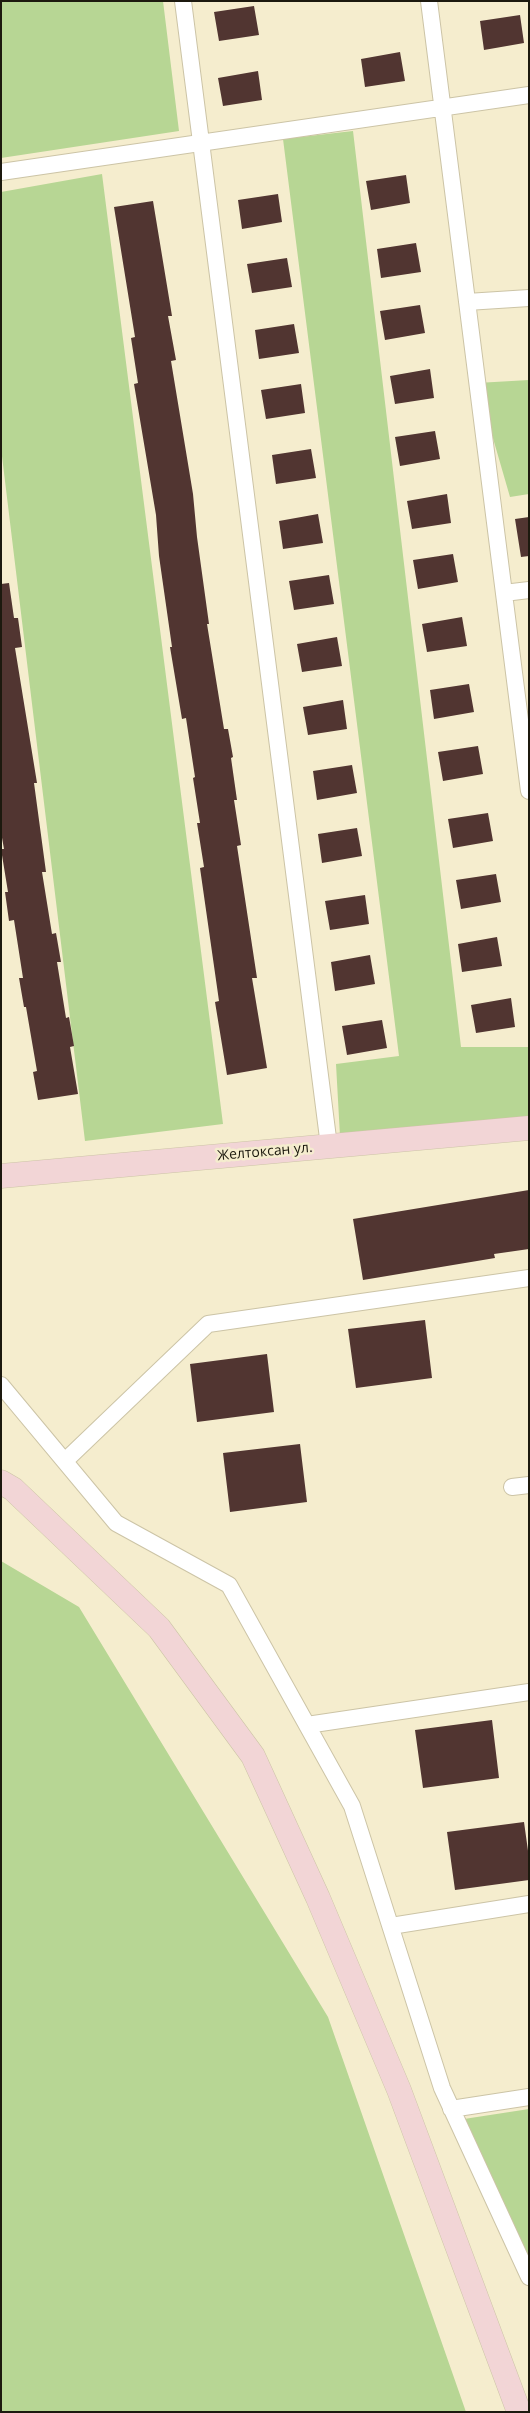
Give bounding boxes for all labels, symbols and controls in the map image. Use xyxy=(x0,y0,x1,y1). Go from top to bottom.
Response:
street label: Желтоксан ул. xyxy=(217,1139,313,1165)

